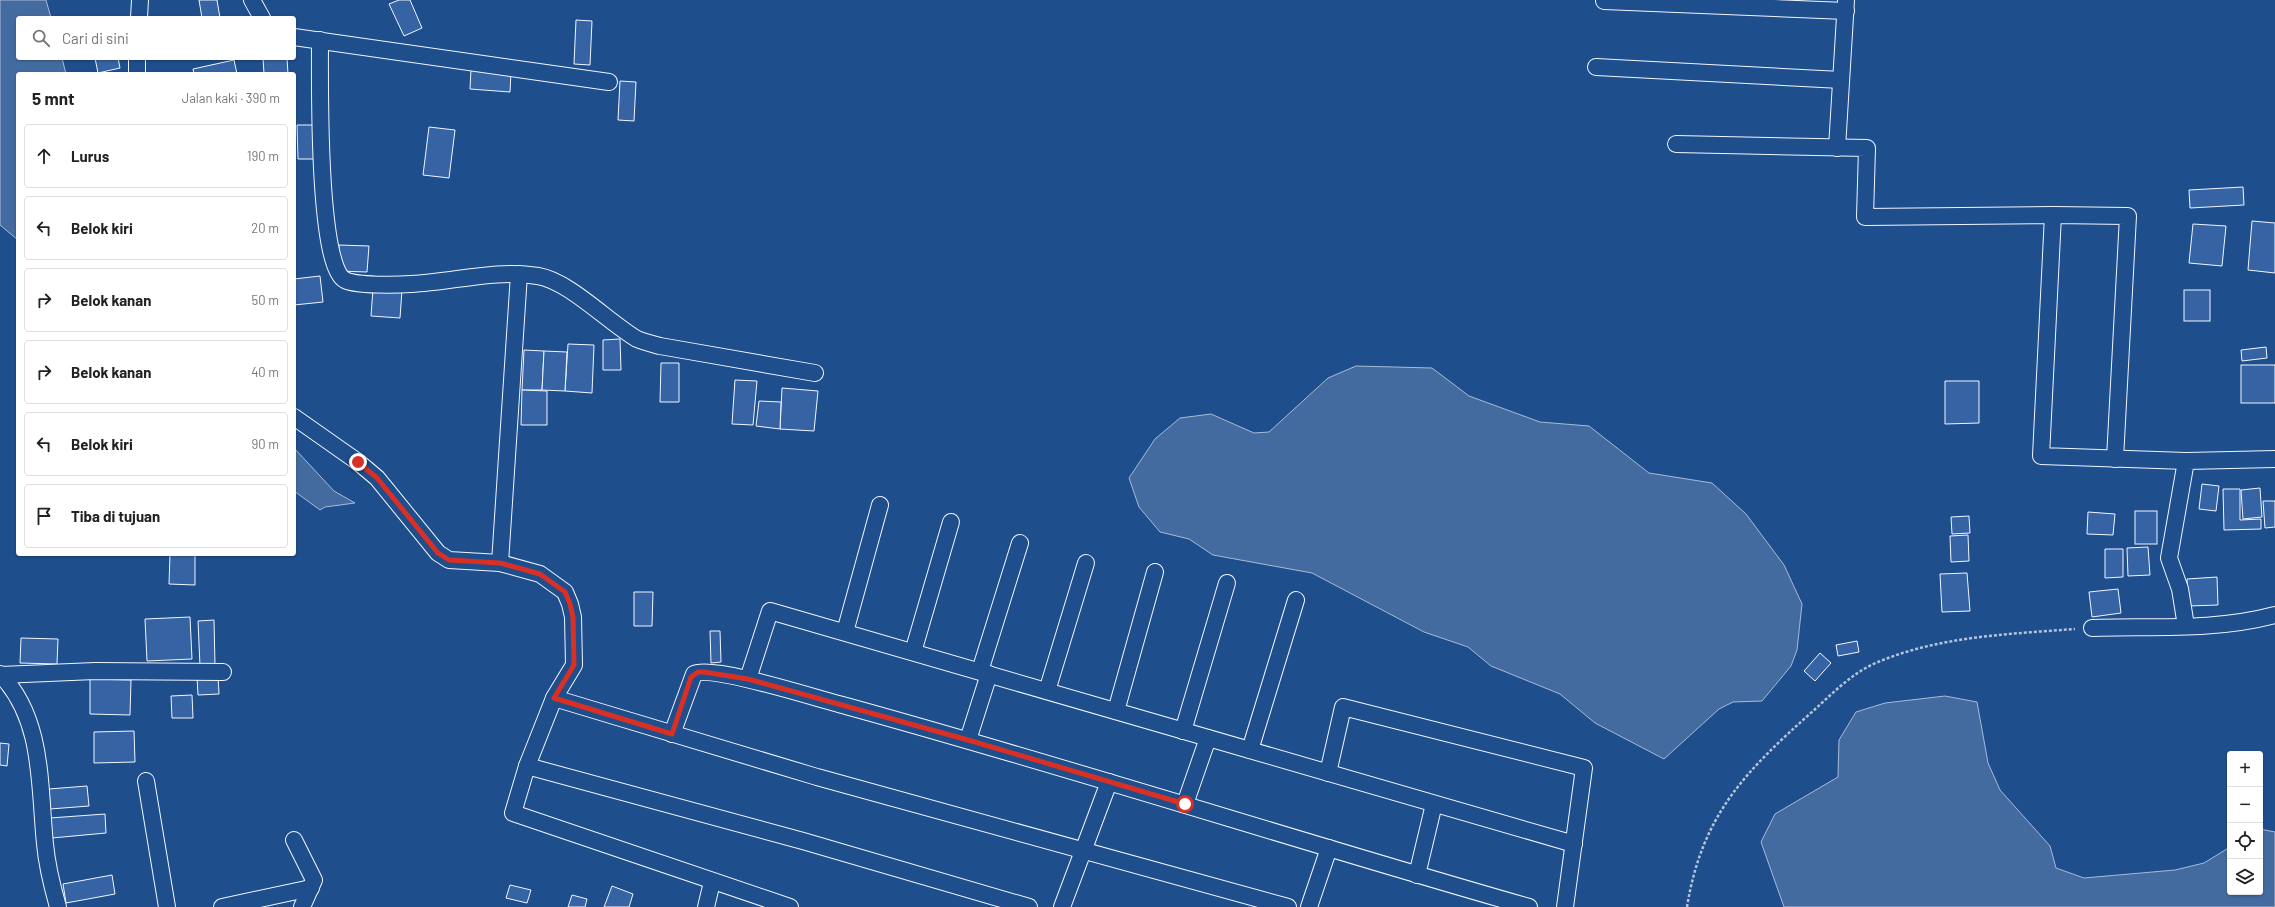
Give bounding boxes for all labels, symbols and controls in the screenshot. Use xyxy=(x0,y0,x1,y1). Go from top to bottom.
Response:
search box xyxy=(16,16,296,60)
icon: search xyxy=(30,27,52,49)
text: Cari di sini xyxy=(62,29,129,47)
text: 5 mnt xyxy=(32,88,75,108)
text: Jalan kaki · 390 m xyxy=(182,90,280,106)
icon: ahead xyxy=(33,145,55,167)
text: Lurus xyxy=(71,147,109,165)
text: 190 m xyxy=(247,148,279,164)
icon: left xyxy=(33,217,55,239)
text: Belok kiri xyxy=(71,219,133,237)
text: 20 m xyxy=(251,220,279,236)
icon: right xyxy=(33,289,55,311)
text: Belok kanan xyxy=(71,291,151,309)
text: 50 m xyxy=(252,292,279,308)
icon: right xyxy=(33,361,55,383)
text: Belok kanan xyxy=(71,363,151,381)
text: 40 m xyxy=(251,364,279,380)
icon: left xyxy=(33,433,55,455)
text: Belok kiri xyxy=(71,435,133,453)
text: 90 m xyxy=(252,436,279,452)
route end xyxy=(349,453,367,471)
icon: arrive xyxy=(33,505,55,527)
text: Tiba di tujuan xyxy=(71,507,160,525)
map controls xyxy=(2227,751,2263,895)
button: + xyxy=(2227,751,2263,787)
button: − xyxy=(2227,787,2263,823)
route start xyxy=(1176,795,1194,813)
button: locate xyxy=(2227,823,2263,859)
button: layers xyxy=(2227,859,2263,895)

